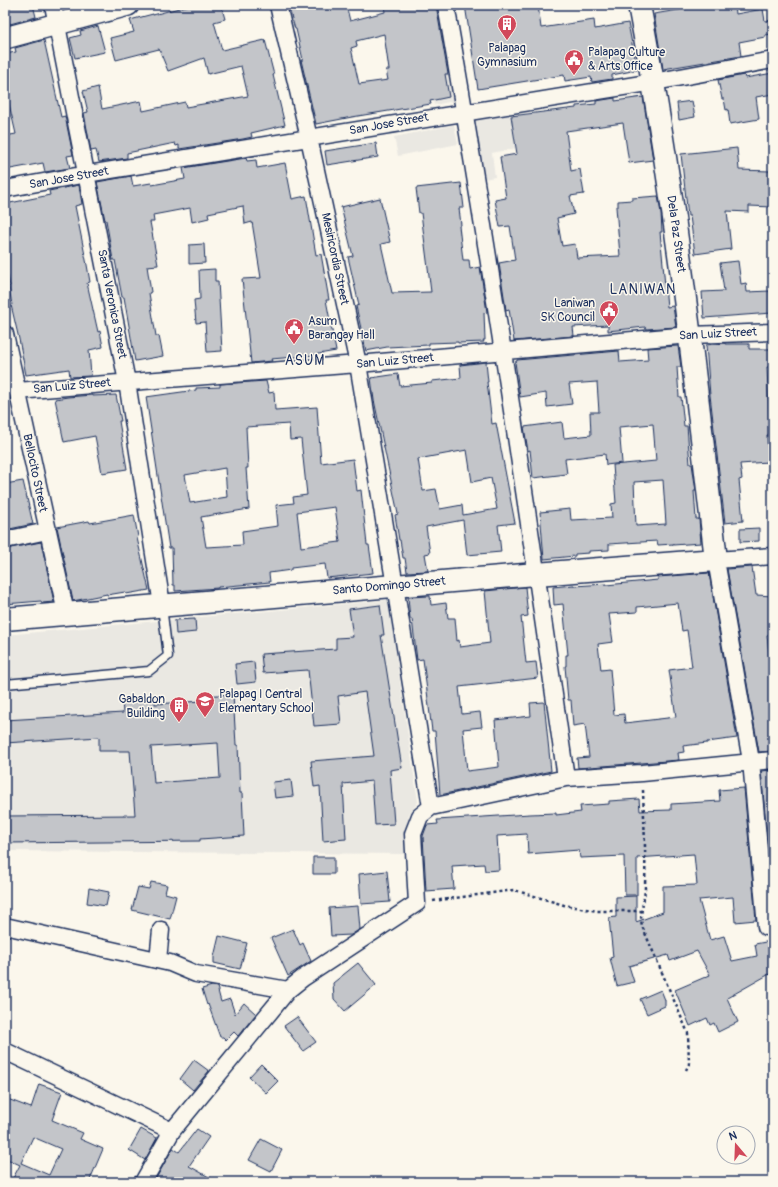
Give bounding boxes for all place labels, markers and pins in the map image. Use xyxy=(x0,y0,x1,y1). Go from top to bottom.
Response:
building icon: Palapag Gymnasium xyxy=(496,13,518,41)
place label: Palapag Gymnasium xyxy=(477,41,537,70)
place label: Palapag Culture & Arts Office xyxy=(588,45,665,74)
public building icon: Palapag Culture & Arts Office xyxy=(563,48,585,76)
place label: Laniwan SK Council xyxy=(540,296,595,325)
public building icon: Laniwan SK Council xyxy=(598,299,620,327)
place label: Asum Barangay Hall xyxy=(308,314,375,343)
public building icon: Asum Barangay Hall xyxy=(283,317,305,345)
place label: Palapag I Central Elementary School xyxy=(219,687,314,716)
school or university icon: Palapag I Central Elementary School xyxy=(194,690,216,718)
place label: Gabaldon Building xyxy=(118,692,165,721)
building icon: Gabaldon Building xyxy=(168,695,190,723)

